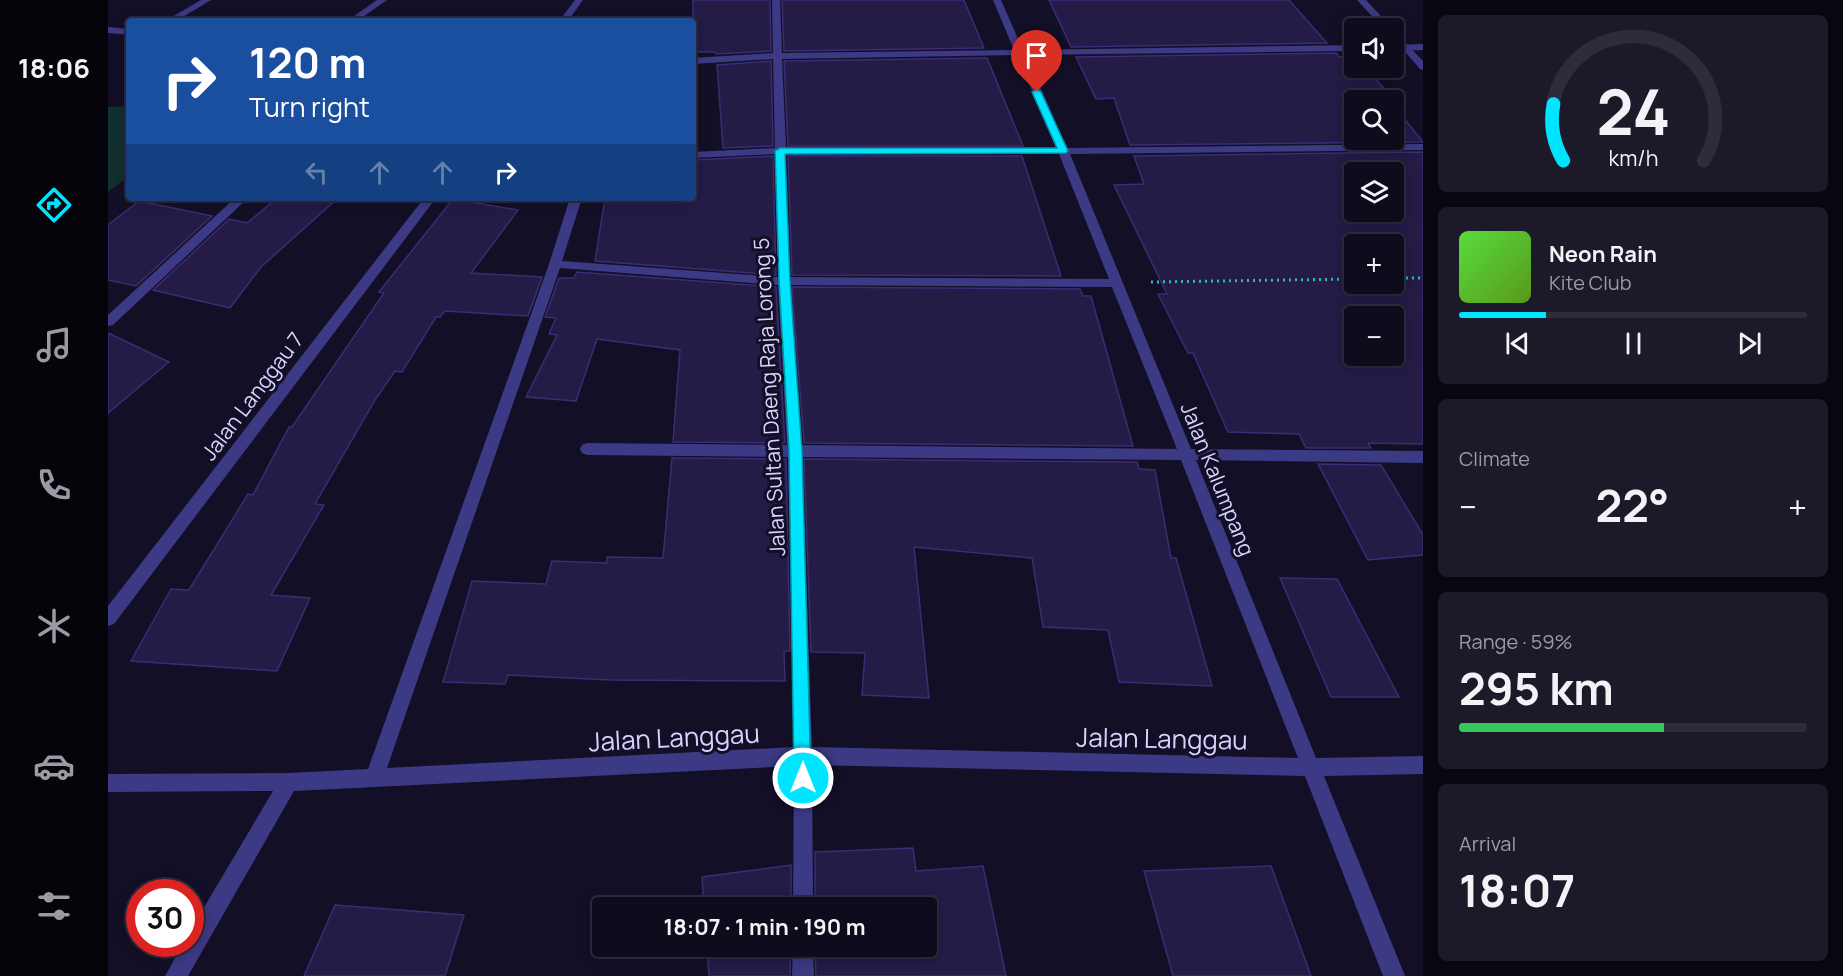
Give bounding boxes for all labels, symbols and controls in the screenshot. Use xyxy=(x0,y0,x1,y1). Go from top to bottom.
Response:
map controls xyxy=(1344,18,1404,366)
button: sound xyxy=(1344,18,1404,78)
pin xyxy=(1011,30,1062,92)
text: 120 m xyxy=(249,33,366,91)
icon: arrive xyxy=(1020,39,1053,72)
icon: right xyxy=(150,42,228,120)
text: 18:06 xyxy=(18,49,90,86)
text: 24 xyxy=(1596,68,1670,154)
text: Turn right xyxy=(249,88,370,125)
button: search xyxy=(1344,90,1404,150)
text: km/h xyxy=(1608,143,1658,172)
icon: left xyxy=(300,156,333,189)
icon: ahead xyxy=(363,156,396,189)
icon: ahead xyxy=(426,156,459,189)
icon: right xyxy=(489,156,522,189)
button: layers xyxy=(1344,162,1404,222)
icon: directions xyxy=(33,184,75,226)
button: + xyxy=(1344,234,1404,294)
street label: Jalan Sultan Daeng Raja Lorong 5 xyxy=(747,237,791,557)
text: Neon Rain xyxy=(1549,239,1657,269)
text: Kite Club xyxy=(1549,269,1632,296)
button: − xyxy=(1344,306,1404,366)
icon: music xyxy=(33,324,75,366)
street label: Jalan Langgau 7 xyxy=(195,326,309,466)
icon: previous xyxy=(1501,327,1534,360)
icon: pause xyxy=(1617,327,1650,360)
icon: next xyxy=(1733,327,1766,360)
street label: Jalan Kalumpang xyxy=(1174,398,1262,560)
text: Climate xyxy=(1459,445,1530,472)
icon: phone xyxy=(33,464,75,506)
text: 22° xyxy=(1595,474,1669,536)
text: − xyxy=(1459,484,1477,529)
text: + xyxy=(1788,484,1807,529)
icon: climate xyxy=(33,605,75,647)
text: Range · 59% xyxy=(1459,628,1573,655)
text: 295 km xyxy=(1459,657,1614,719)
street label: Jalan Langgau xyxy=(587,715,761,759)
street label: Jalan Langgau xyxy=(1076,719,1248,757)
icon: car xyxy=(33,745,75,787)
position arrow xyxy=(771,746,835,810)
text: Arrival xyxy=(1459,830,1516,857)
text: 18:07 xyxy=(1459,859,1575,921)
speed limit sign: 30 xyxy=(126,879,204,957)
icon: filters xyxy=(33,885,75,927)
text: 18:07 · 1 min · 190 m xyxy=(664,912,865,942)

